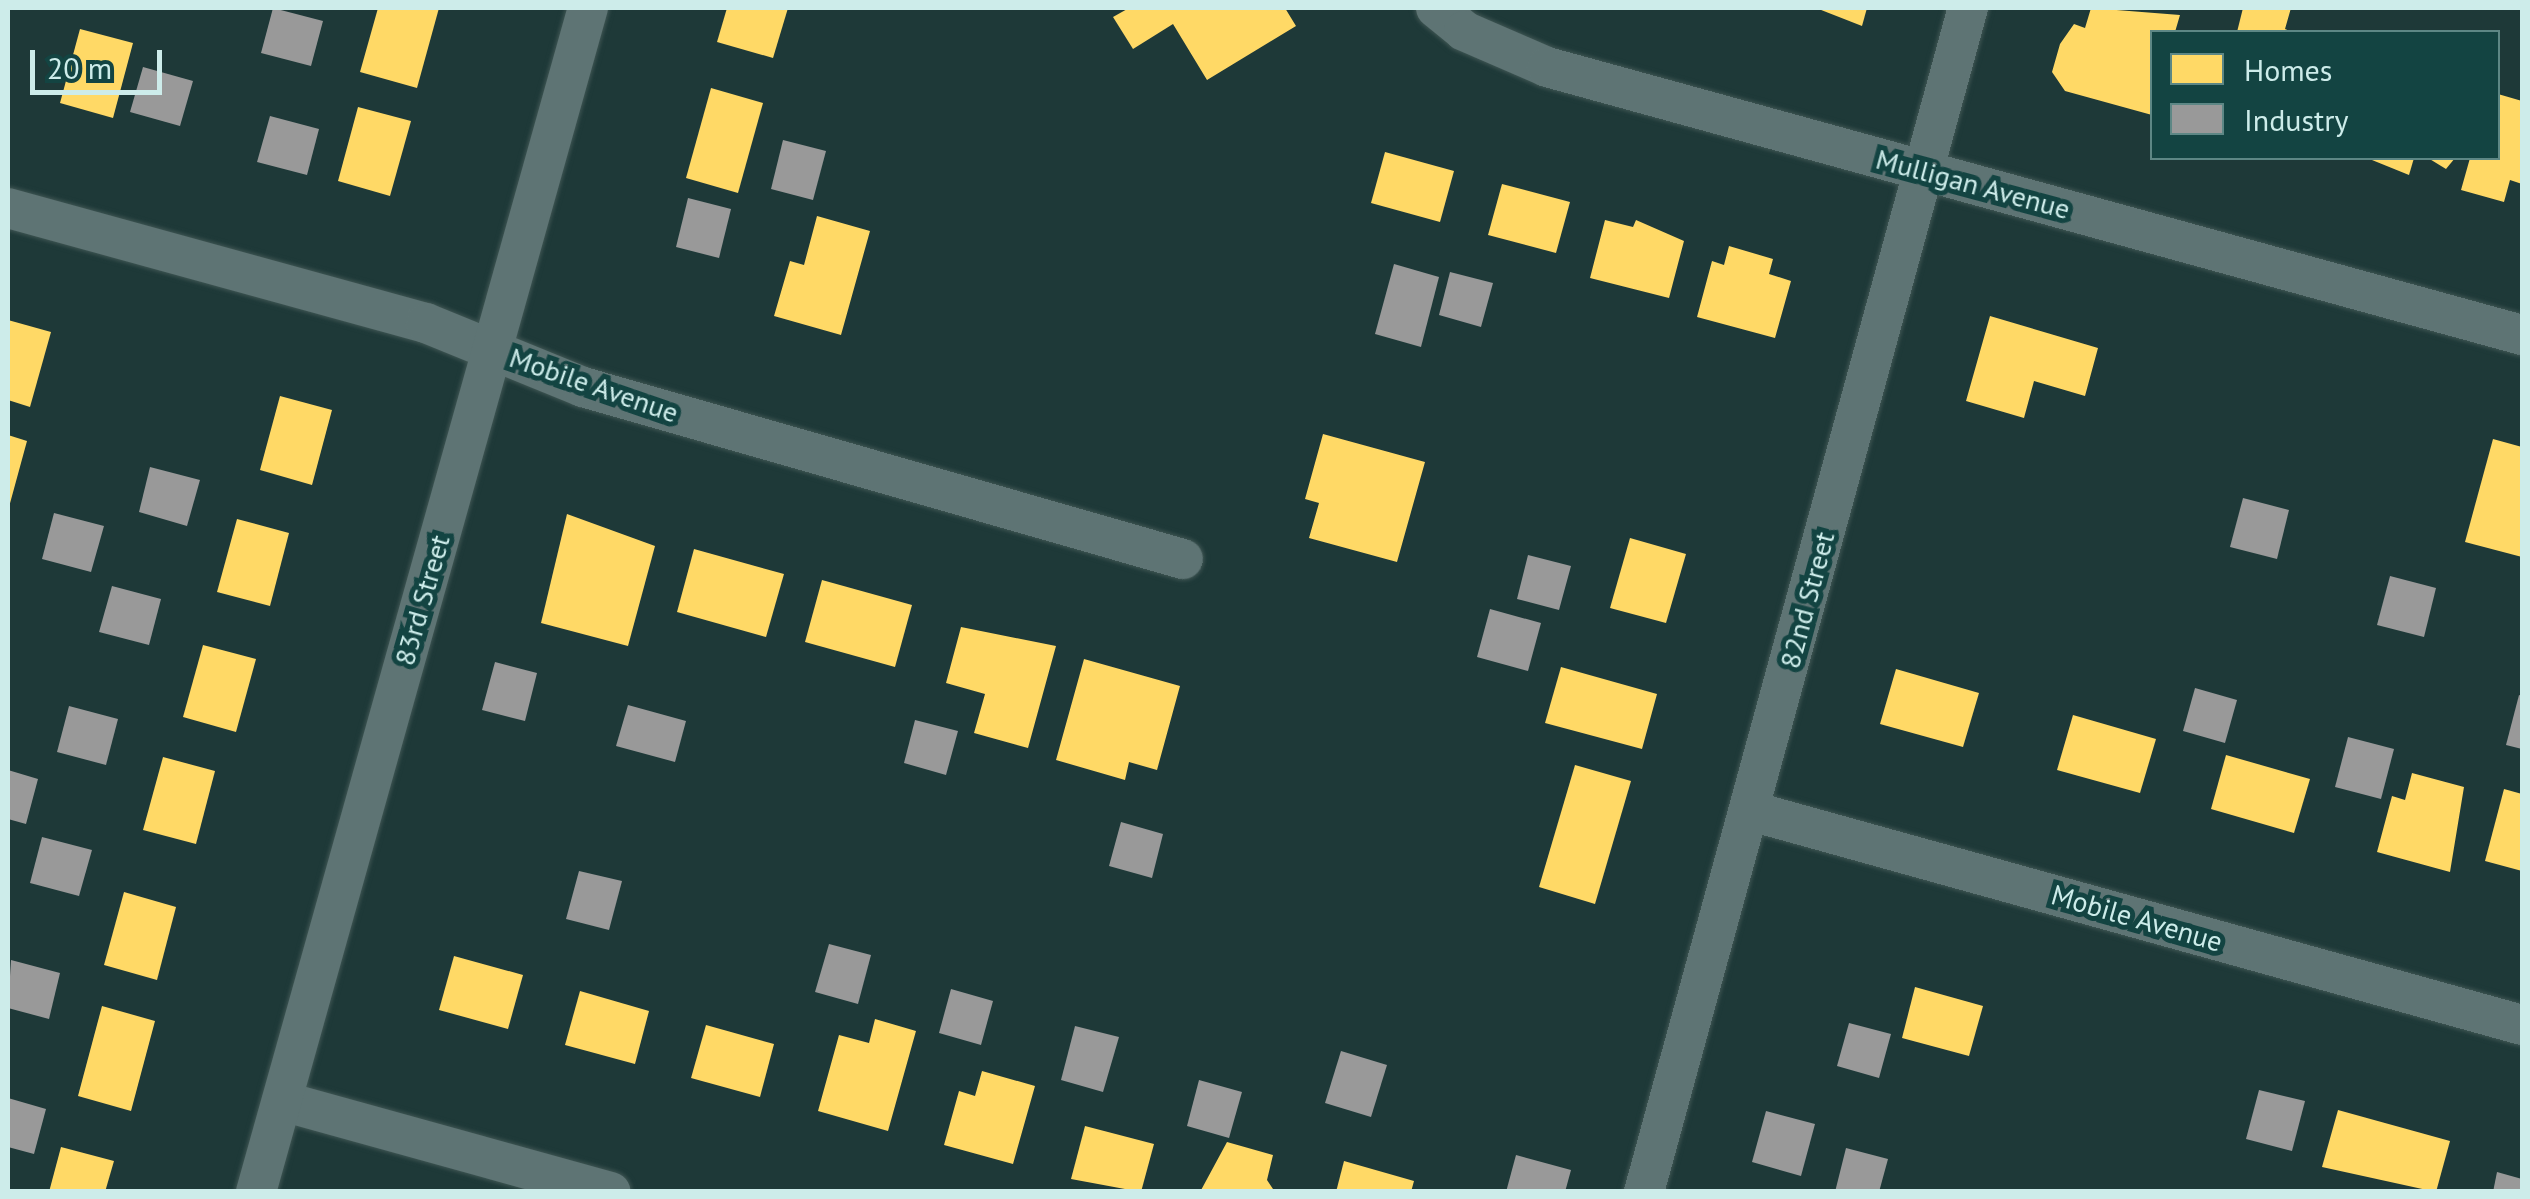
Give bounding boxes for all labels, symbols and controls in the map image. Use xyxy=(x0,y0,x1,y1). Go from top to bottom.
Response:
scale bar xyxy=(35,30,168,92)
legend xyxy=(2150,30,2500,160)
text: 20 m xyxy=(47,48,112,87)
text: Homes xyxy=(2244,50,2332,89)
text: Industry xyxy=(2244,100,2348,139)
street label: Mulligan Avenue xyxy=(1872,142,2074,226)
street label: Mobile Avenue xyxy=(505,340,683,430)
street label: 82nd Street xyxy=(1773,528,1841,672)
street label: 83rd Street xyxy=(387,531,457,669)
street label: Mobile Avenue xyxy=(2047,877,2227,959)

